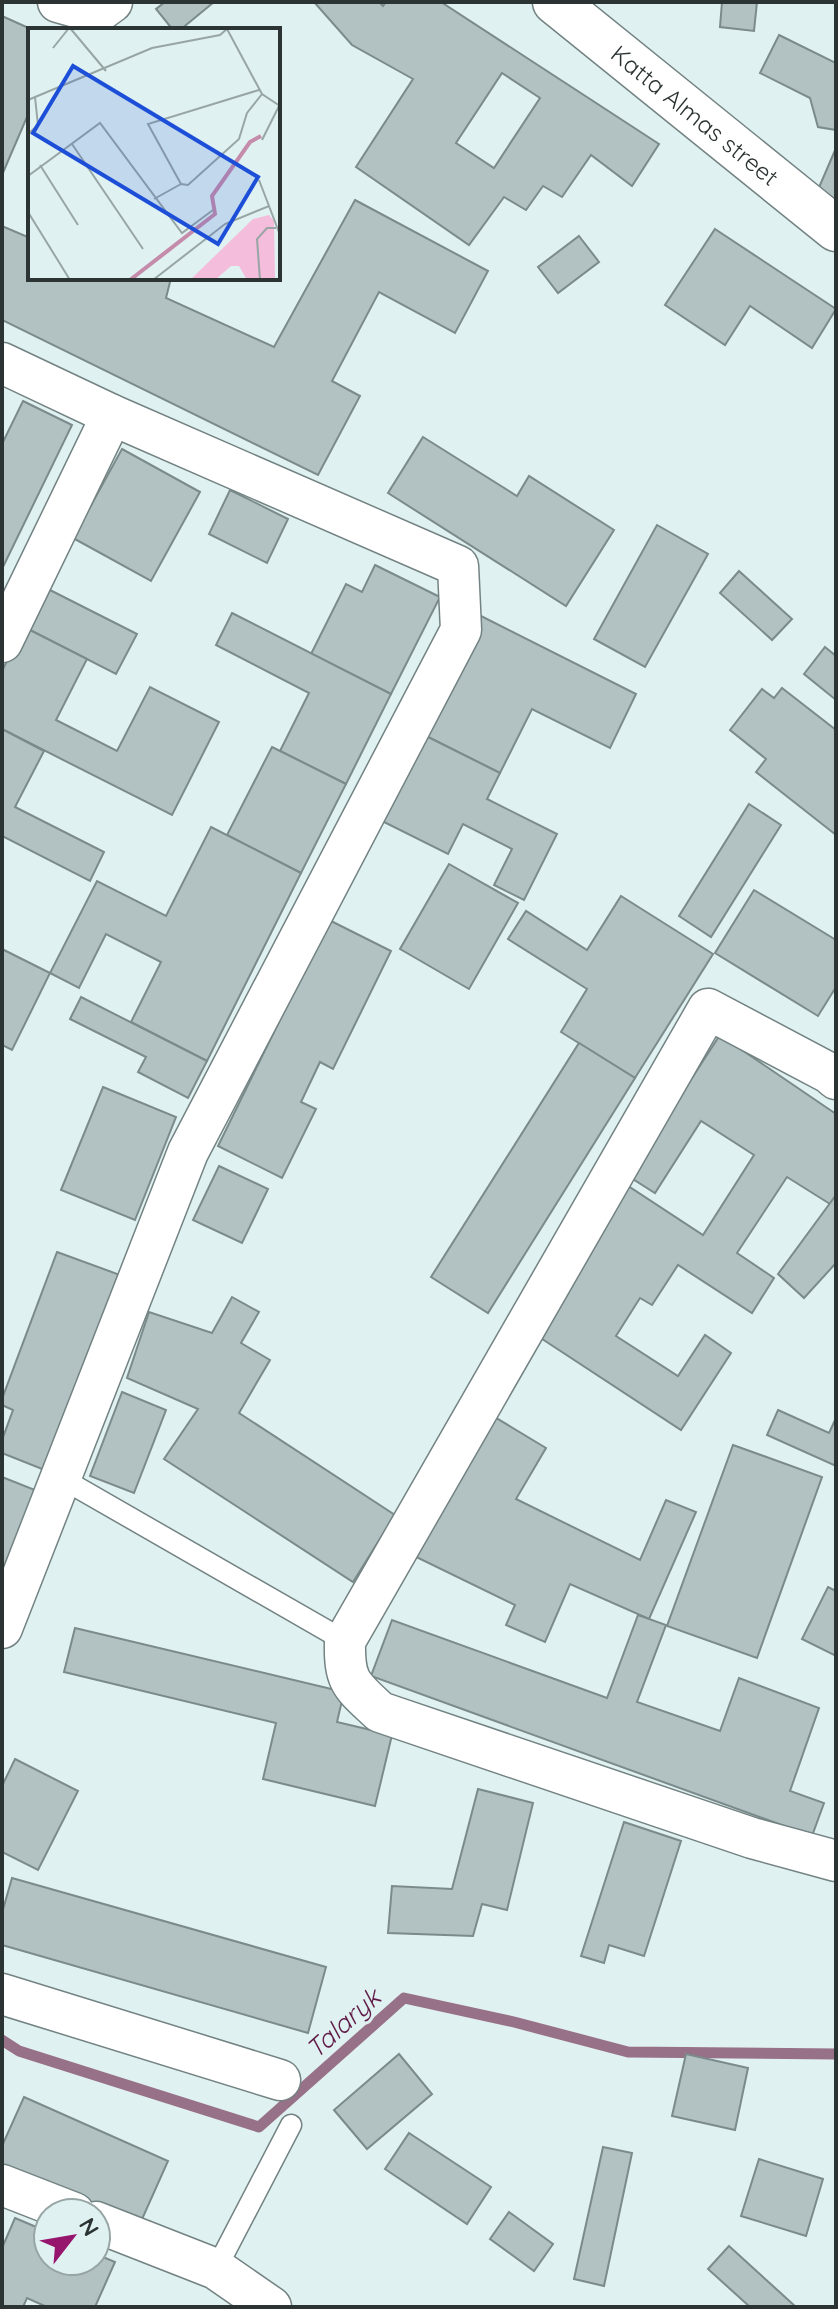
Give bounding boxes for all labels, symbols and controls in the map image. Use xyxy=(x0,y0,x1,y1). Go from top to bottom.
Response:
inset map xyxy=(28,28,280,280)
street label: Katta Almas street xyxy=(605,38,785,192)
water label: Talaryk xyxy=(299,1979,389,2065)
north arrow xyxy=(32,2197,112,2277)
text: N xyxy=(73,2213,105,2241)

